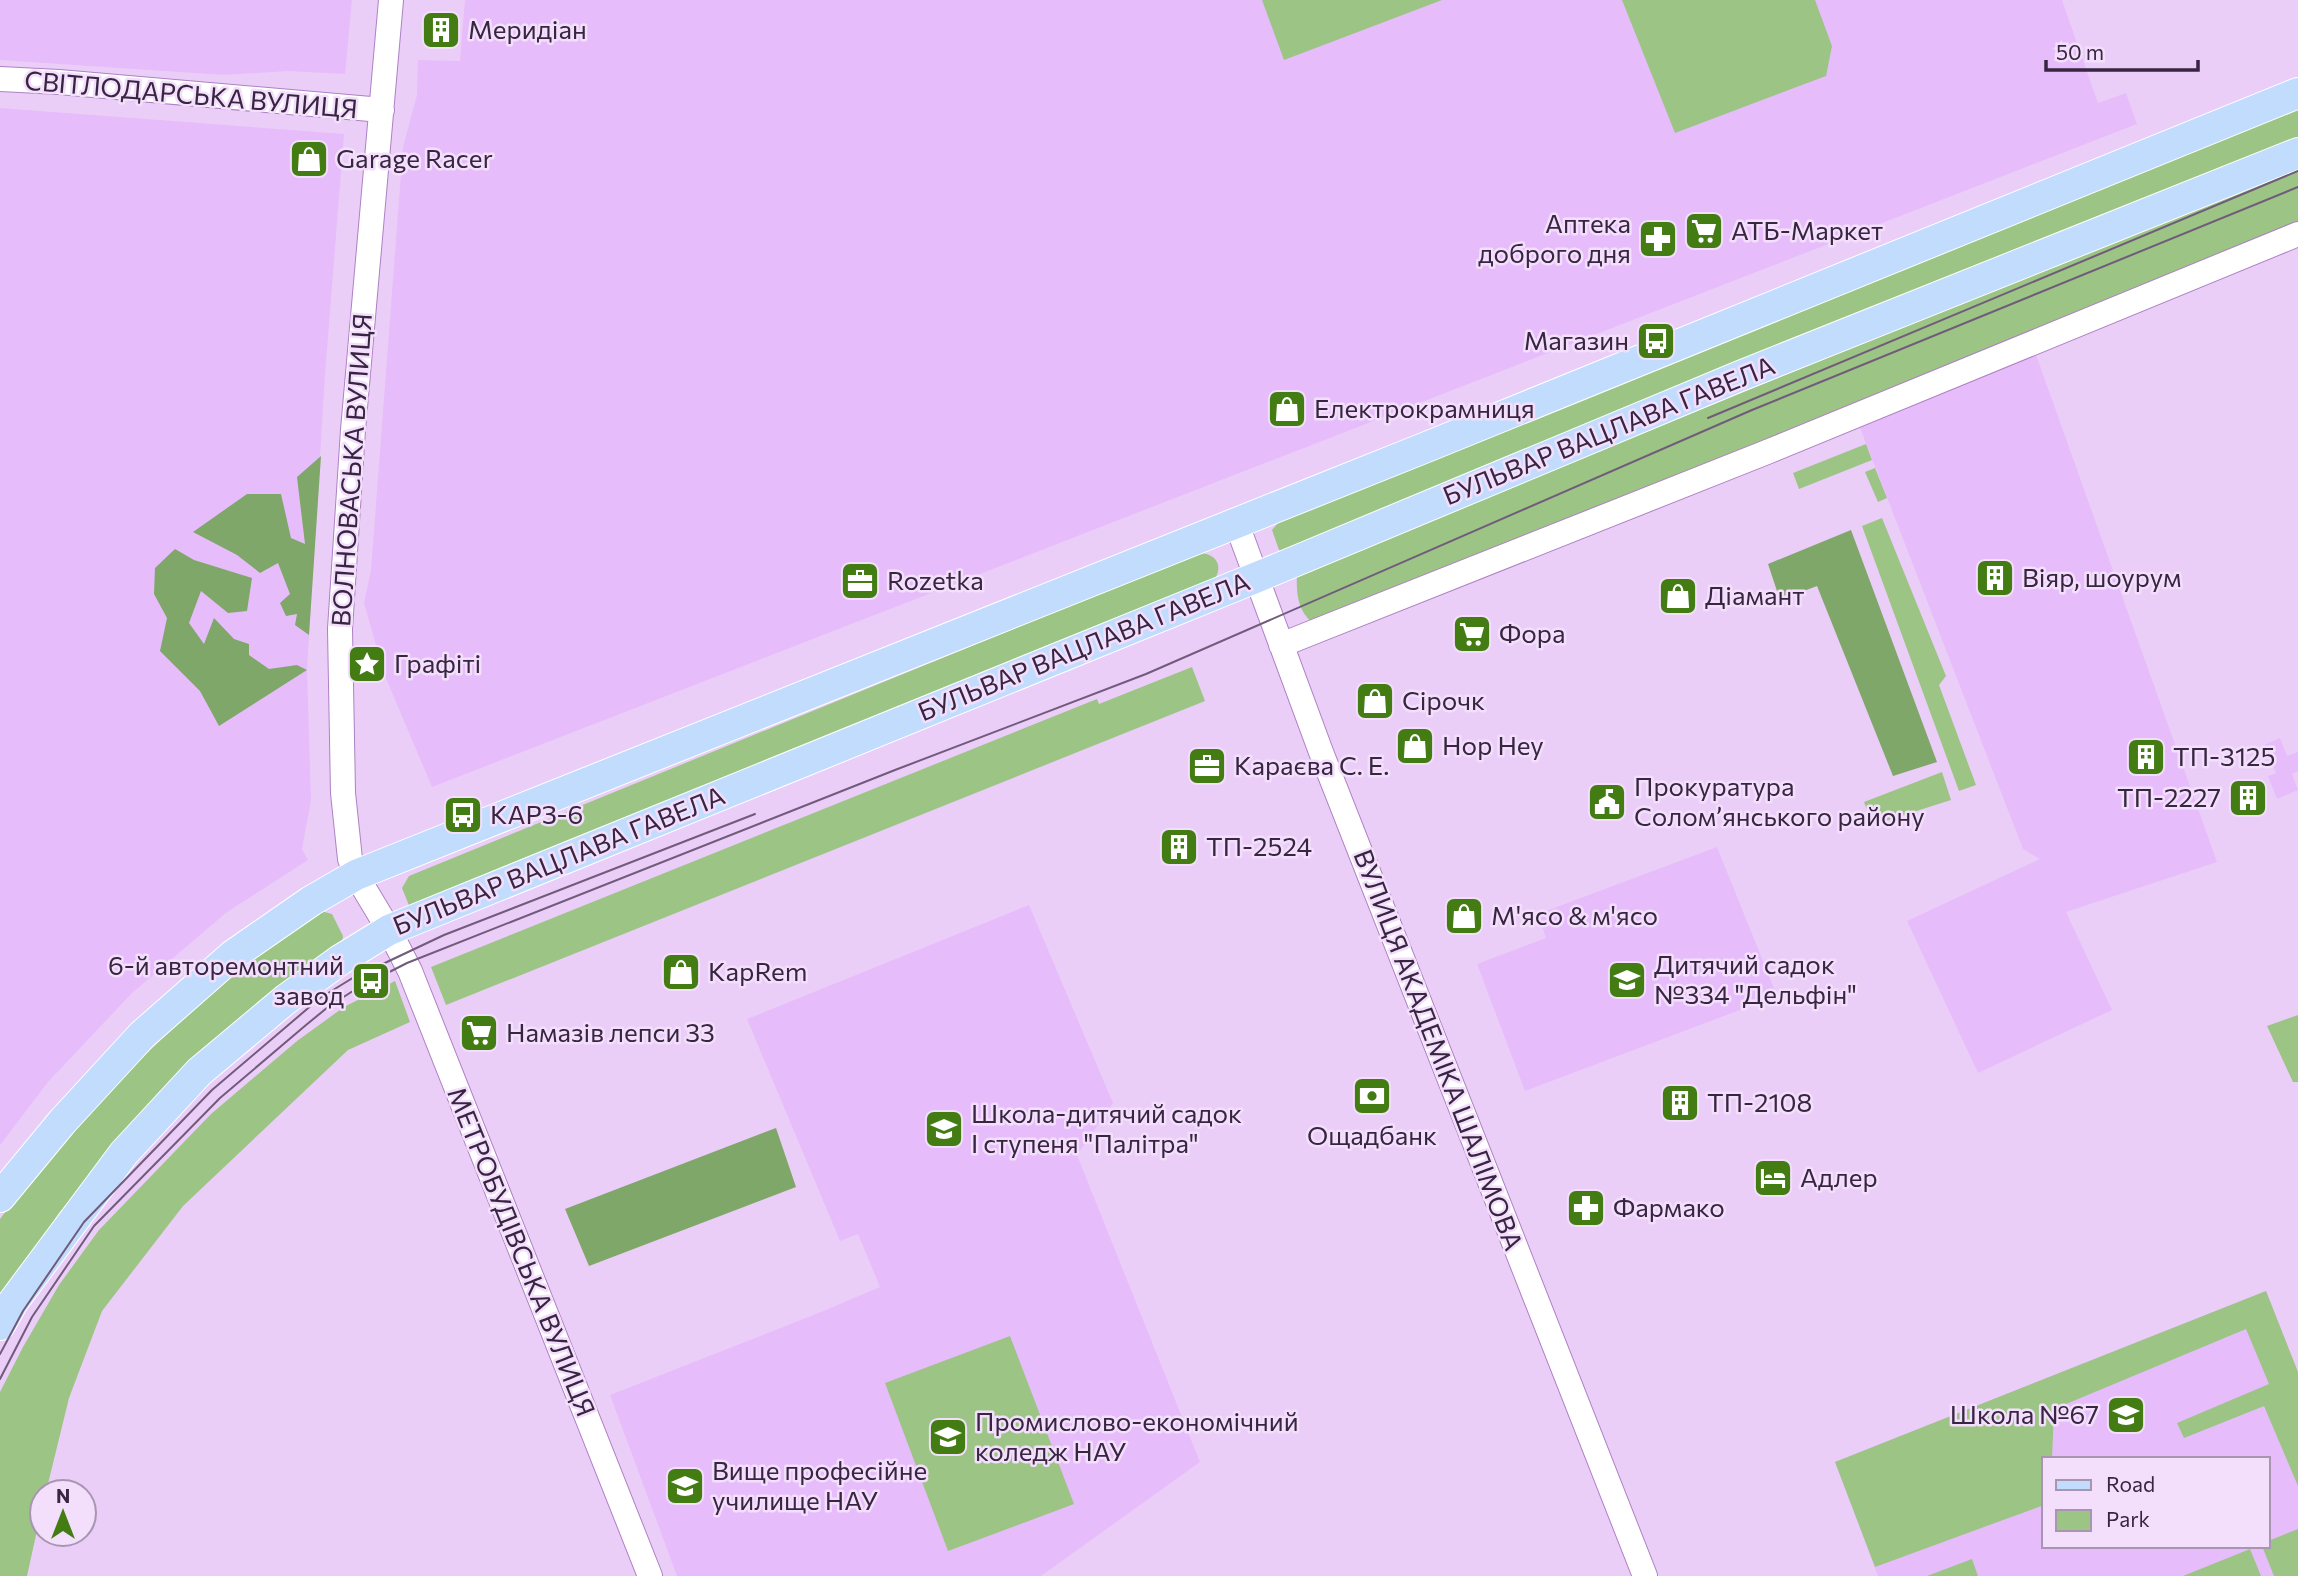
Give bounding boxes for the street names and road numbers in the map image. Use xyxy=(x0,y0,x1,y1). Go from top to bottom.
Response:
street label: СВІТЛОДАРСЬКА ВУЛИЦЯ xyxy=(23,63,359,124)
street label: ВОЛНОВАСЬКА ВУЛИЦЯ xyxy=(324,312,377,628)
street label: БУЛЬВАР ВАЦЛАВА ГАВЕЛА xyxy=(1438,349,1779,510)
street label: БУЛЬВАР ВАЦЛАВА ГАВЕЛА xyxy=(913,565,1254,726)
street label: БУЛЬВАР ВАЦЛАВА ГАВЕЛА xyxy=(388,779,729,940)
street label: ВУЛИЦЯ АКАДЕМІКА ШАЛІМОВА xyxy=(1348,845,1530,1254)
street label: МЕТРОБУДІВСЬКА ВУЛИЦЯ xyxy=(442,1082,603,1421)

